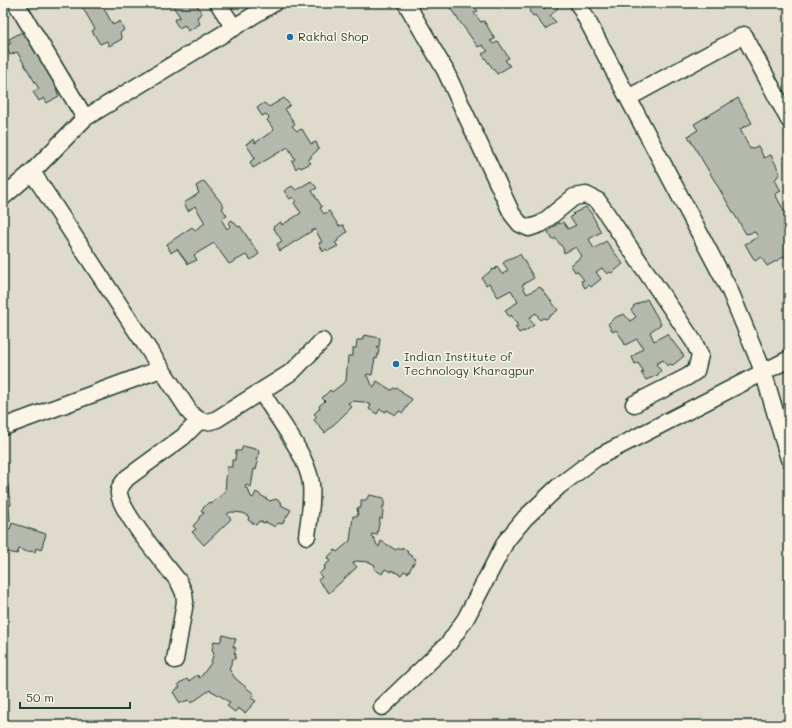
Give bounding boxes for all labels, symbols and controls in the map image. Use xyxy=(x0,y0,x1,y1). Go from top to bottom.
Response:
place label: Rakhal Shop xyxy=(298,28,369,44)
marker: Rakhal Shop xyxy=(285,32,295,42)
place label: Indian Institute of Technology Kharagpur xyxy=(404,348,535,378)
marker: Indian Institute of Technology Kharagpur xyxy=(391,359,401,369)
scale bar xyxy=(20,684,130,710)
text: 50 m xyxy=(26,689,54,705)

